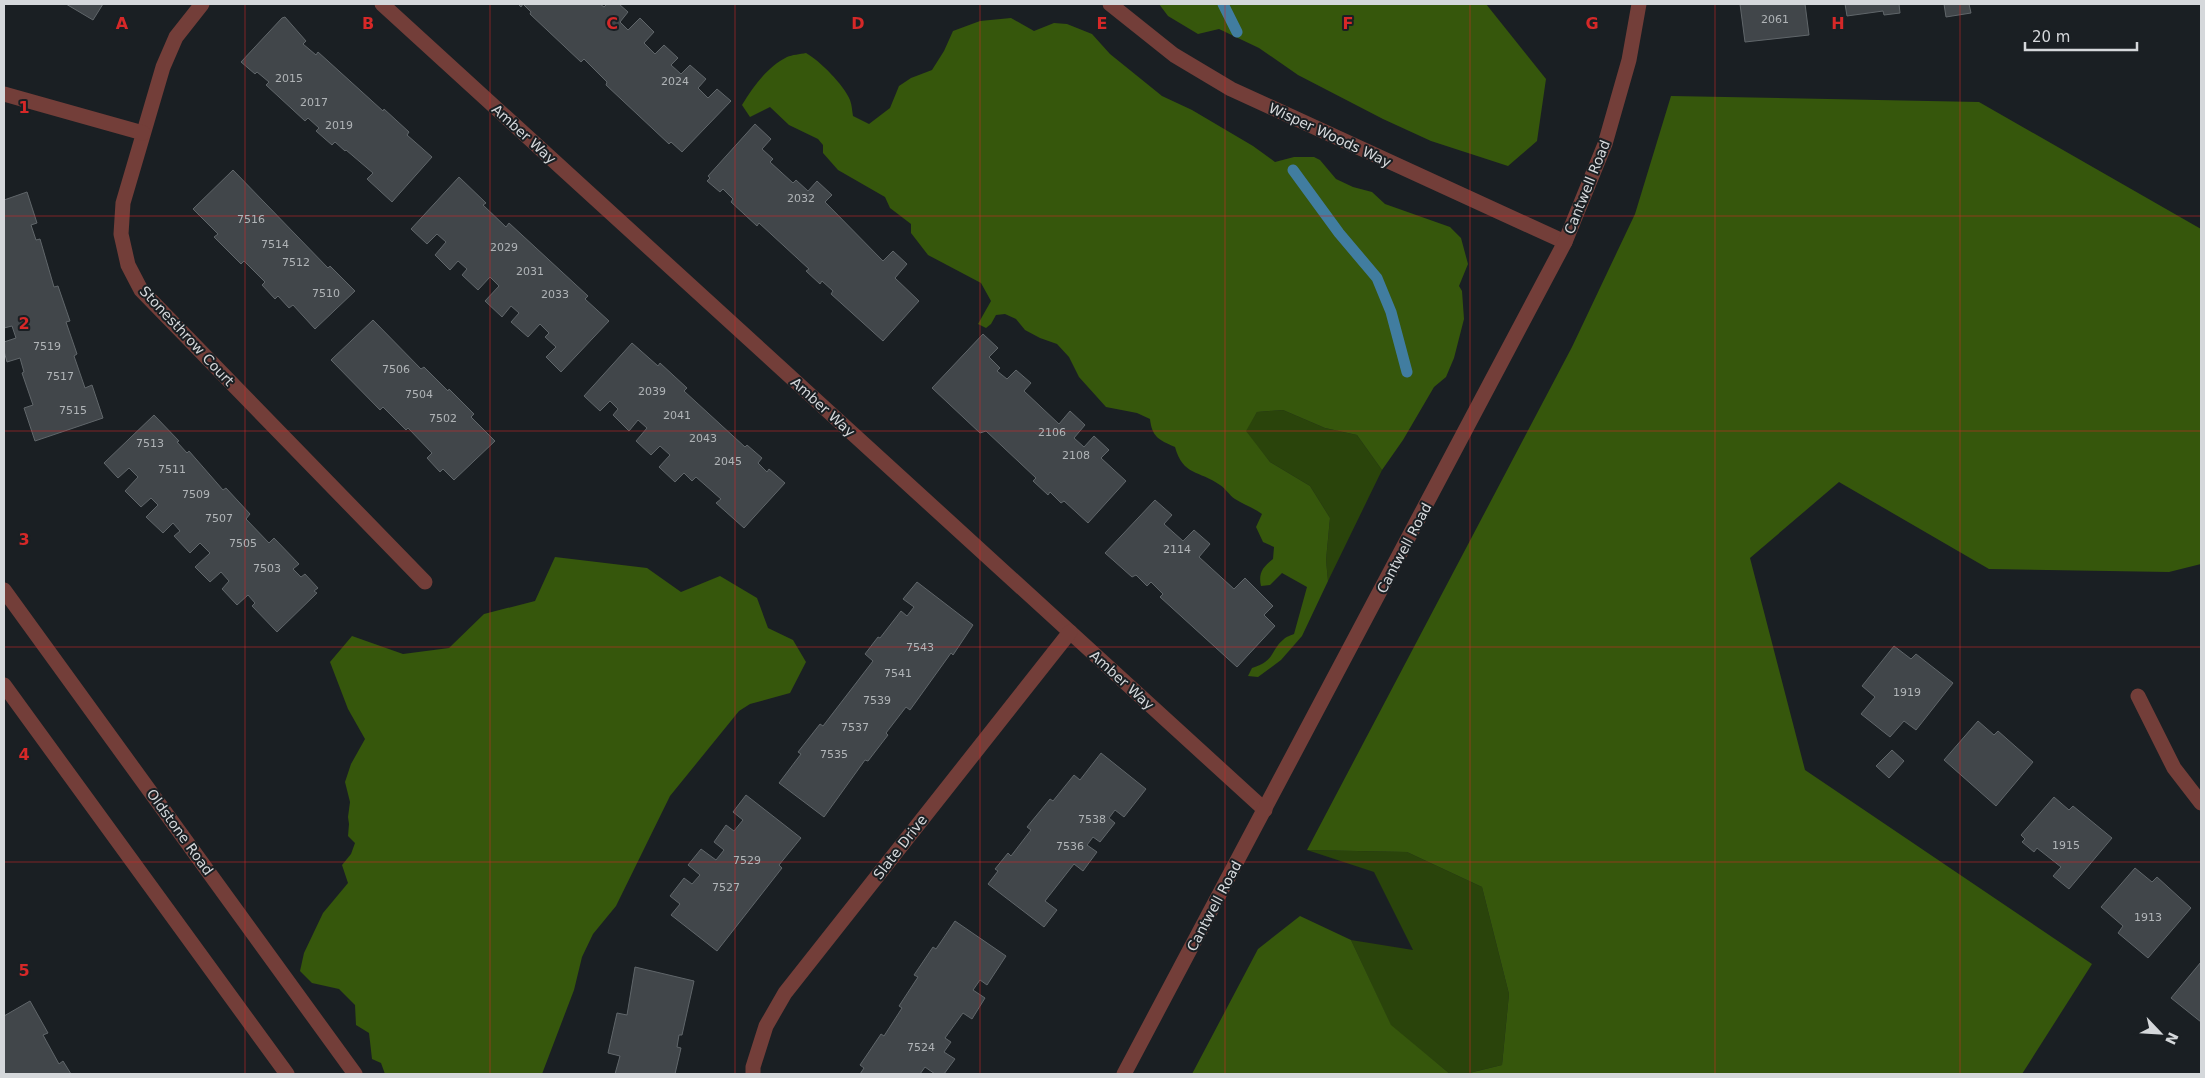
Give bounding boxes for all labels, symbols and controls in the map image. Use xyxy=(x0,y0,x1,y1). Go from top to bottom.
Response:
house number: 2061 xyxy=(1761,13,1789,26)
text: A xyxy=(116,14,129,33)
text: B xyxy=(362,14,374,33)
text: C xyxy=(606,14,618,33)
text: D xyxy=(851,14,865,33)
text: E xyxy=(1097,14,1107,33)
text: F xyxy=(1343,14,1353,33)
text: G xyxy=(1585,14,1599,33)
text: H xyxy=(1831,14,1845,33)
scale bar xyxy=(2025,20,2138,52)
text: 20 m xyxy=(2032,28,2070,46)
house number: 2015 xyxy=(275,72,303,85)
house number: 2024 xyxy=(661,75,689,88)
house number: 2017 xyxy=(300,96,328,109)
text: 1 xyxy=(18,98,30,117)
street label: Wisper Woods Way xyxy=(1266,100,1394,170)
street label: Amber Way xyxy=(489,101,559,167)
house number: 2019 xyxy=(325,119,353,132)
street label: Cantwell Road xyxy=(1561,138,1613,236)
house number: 2032 xyxy=(787,192,815,205)
house number: 7516 xyxy=(237,213,265,226)
house number: 7514 xyxy=(261,238,289,251)
house number: 2029 xyxy=(490,241,518,254)
house number: 7512 xyxy=(282,256,310,269)
house number: 2031 xyxy=(516,265,544,278)
street label: Stonesthrow Court xyxy=(137,283,238,390)
house number: 7510 xyxy=(312,287,340,300)
house number: 2033 xyxy=(541,288,569,301)
text: 2 xyxy=(18,314,30,333)
house number: 7519 xyxy=(33,340,61,353)
house number: 7506 xyxy=(382,363,410,376)
house number: 7517 xyxy=(46,370,74,383)
street label: Amber Way xyxy=(788,374,858,440)
house number: 2039 xyxy=(638,385,666,398)
house number: 7504 xyxy=(405,388,433,401)
house number: 7515 xyxy=(59,404,87,417)
house number: 2041 xyxy=(663,409,691,422)
house number: 7502 xyxy=(429,412,457,425)
house number: 2106 xyxy=(1038,426,1066,439)
house number: 2043 xyxy=(689,432,717,445)
house number: 7513 xyxy=(136,437,164,450)
house number: 2108 xyxy=(1062,449,1090,462)
house number: 2045 xyxy=(714,455,742,468)
house number: 7511 xyxy=(158,463,186,476)
house number: 7509 xyxy=(182,488,210,501)
street label: Cantwell Road xyxy=(1373,500,1435,596)
house number: 7507 xyxy=(205,512,233,525)
text: 3 xyxy=(18,530,30,549)
house number: 7505 xyxy=(229,537,257,550)
house number: 2114 xyxy=(1163,543,1191,556)
house number: 7503 xyxy=(253,562,281,575)
house number: 7543 xyxy=(906,641,934,654)
street label: Amber Way xyxy=(1087,647,1157,713)
house number: 7541 xyxy=(884,667,912,680)
house number: 1919 xyxy=(1893,686,1921,699)
house number: 7539 xyxy=(863,694,891,707)
house number: 7537 xyxy=(841,721,869,734)
text: 4 xyxy=(18,745,30,764)
house number: 7535 xyxy=(820,748,848,761)
street label: Oldstone Road xyxy=(143,786,217,878)
street label: Slate Drive xyxy=(870,812,930,882)
house number: 7538 xyxy=(1078,813,1106,826)
house number: 1915 xyxy=(2052,839,2080,852)
house number: 7536 xyxy=(1056,840,1084,853)
house number: 7529 xyxy=(733,854,761,867)
street label: Cantwell Road xyxy=(1183,858,1245,954)
house number: 7527 xyxy=(712,881,740,894)
house number: 1913 xyxy=(2134,911,2162,924)
text: 5 xyxy=(18,961,30,980)
north arrow xyxy=(2135,1008,2185,1058)
text: N xyxy=(2162,1030,2182,1047)
house number: 7524 xyxy=(907,1041,935,1054)

